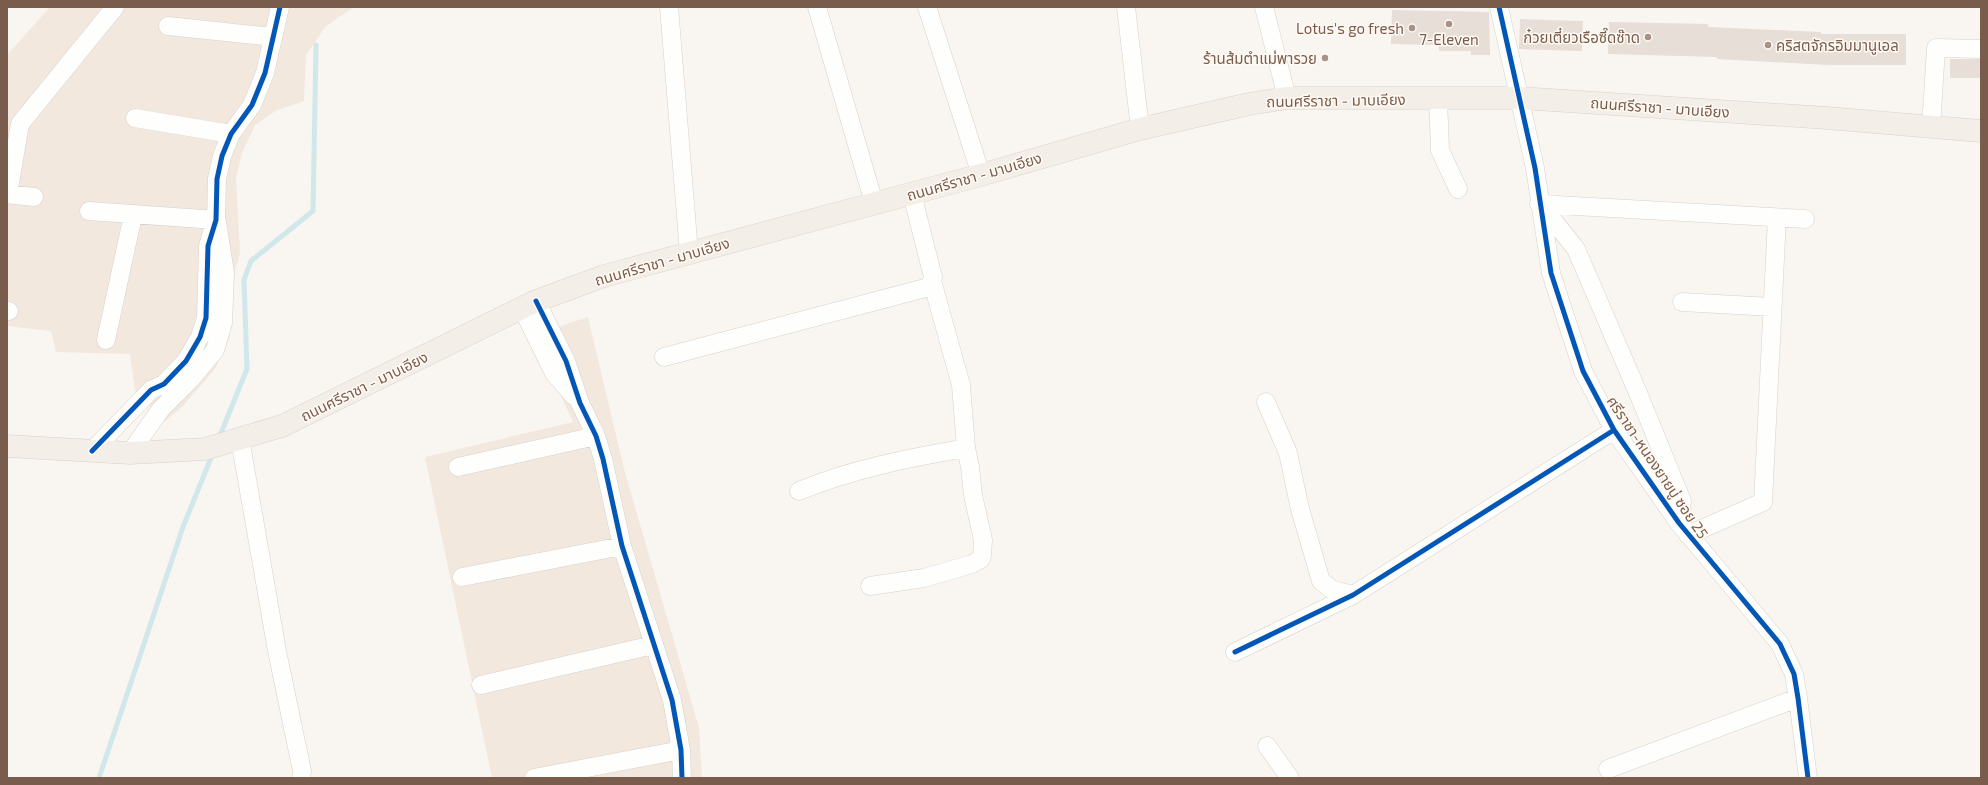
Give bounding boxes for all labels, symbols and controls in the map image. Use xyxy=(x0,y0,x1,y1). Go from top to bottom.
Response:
place label: Lotus's go fresh xyxy=(1296,19,1404,37)
marker: 7-Eleven xyxy=(1444,19,1454,29)
marker: Lotus's go fresh xyxy=(1407,23,1417,33)
place label: ก๋วยเตี๋ยวเรือซี๊ดซ๊าด xyxy=(1523,27,1640,46)
place label: 7-Eleven xyxy=(1419,30,1479,48)
marker: ก๋วยเตี๋ยวเรือซี๊ดซ๊าด xyxy=(1643,32,1653,42)
place label: คริสตจักรอิมมานูเอล xyxy=(1776,36,1899,55)
marker: คริสตจักรอิมมานูเอล xyxy=(1763,40,1773,50)
place label: ร้านส้มตำแม่พารวย xyxy=(1203,49,1317,67)
marker: ร้านส้มตำแม่พารวย xyxy=(1320,53,1330,63)
street label: ถนนศรีราชา - มาบเอียง xyxy=(1266,90,1406,110)
street label: ถนนศรีราชา - มาบเอียง xyxy=(1590,93,1730,121)
street label: ถนนศรีราชา - มาบเอียง xyxy=(904,148,1044,204)
street label: ถนนศรีราชา - มาบเอียง xyxy=(592,233,732,289)
street label: ถนนศรีราชา - มาบเอียง xyxy=(297,347,431,425)
street label: ศรีราชา-หนองยายบู่ ซอย 25 xyxy=(1603,392,1712,542)

